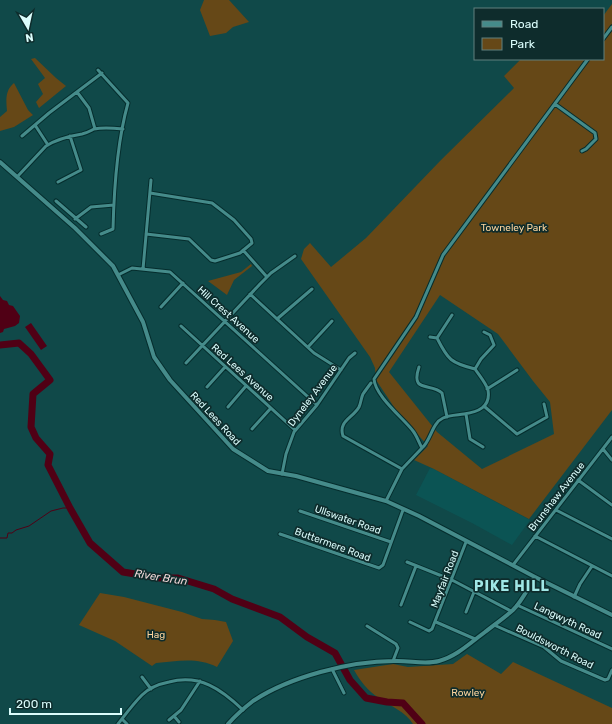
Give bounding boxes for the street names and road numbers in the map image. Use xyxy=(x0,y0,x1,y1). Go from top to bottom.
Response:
street label: Hill Crest Avenue xyxy=(195,284,262,346)
street label: Red Lees Avenue xyxy=(209,342,276,404)
street label: Dyneley Avenue xyxy=(286,362,340,429)
street label: Red Lees Road xyxy=(188,390,243,448)
street label: Brunshaw Avenue xyxy=(526,459,588,534)
street label: Ullswater Road xyxy=(313,503,382,537)
street label: Buttermere Road xyxy=(293,526,372,564)
street label: Mayfair Road xyxy=(429,549,461,610)
street label: Langwyth Road xyxy=(532,600,603,642)
street label: Bouldsworth Road xyxy=(514,622,595,672)

